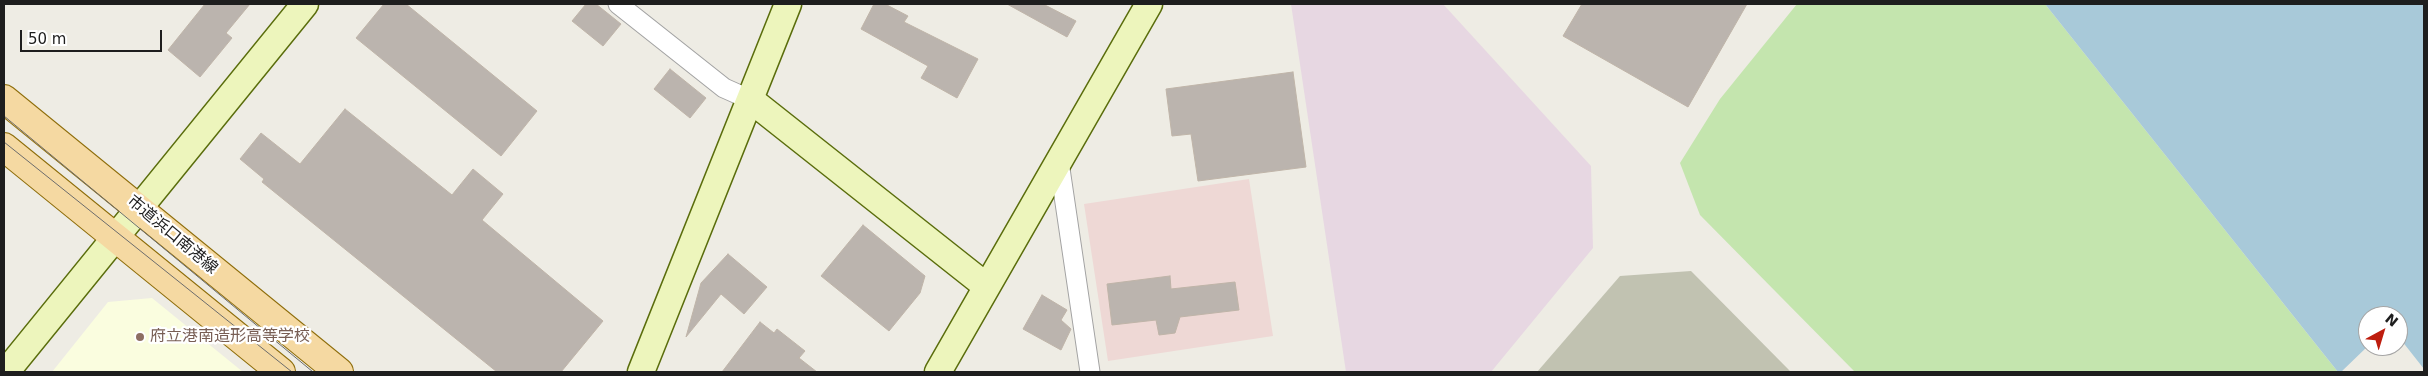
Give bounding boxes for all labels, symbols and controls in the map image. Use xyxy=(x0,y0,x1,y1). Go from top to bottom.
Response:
scale bar xyxy=(22,20,165,52)
text: 50 m xyxy=(28,30,66,48)
street label: 市道浜口南港線 xyxy=(123,192,221,278)
north arrow xyxy=(2358,306,2408,356)
text: N xyxy=(2382,310,2401,330)
place label: 府立港南造形高等学校 xyxy=(150,327,310,347)
marker: 府立港南造形高等学校 xyxy=(134,331,146,343)

